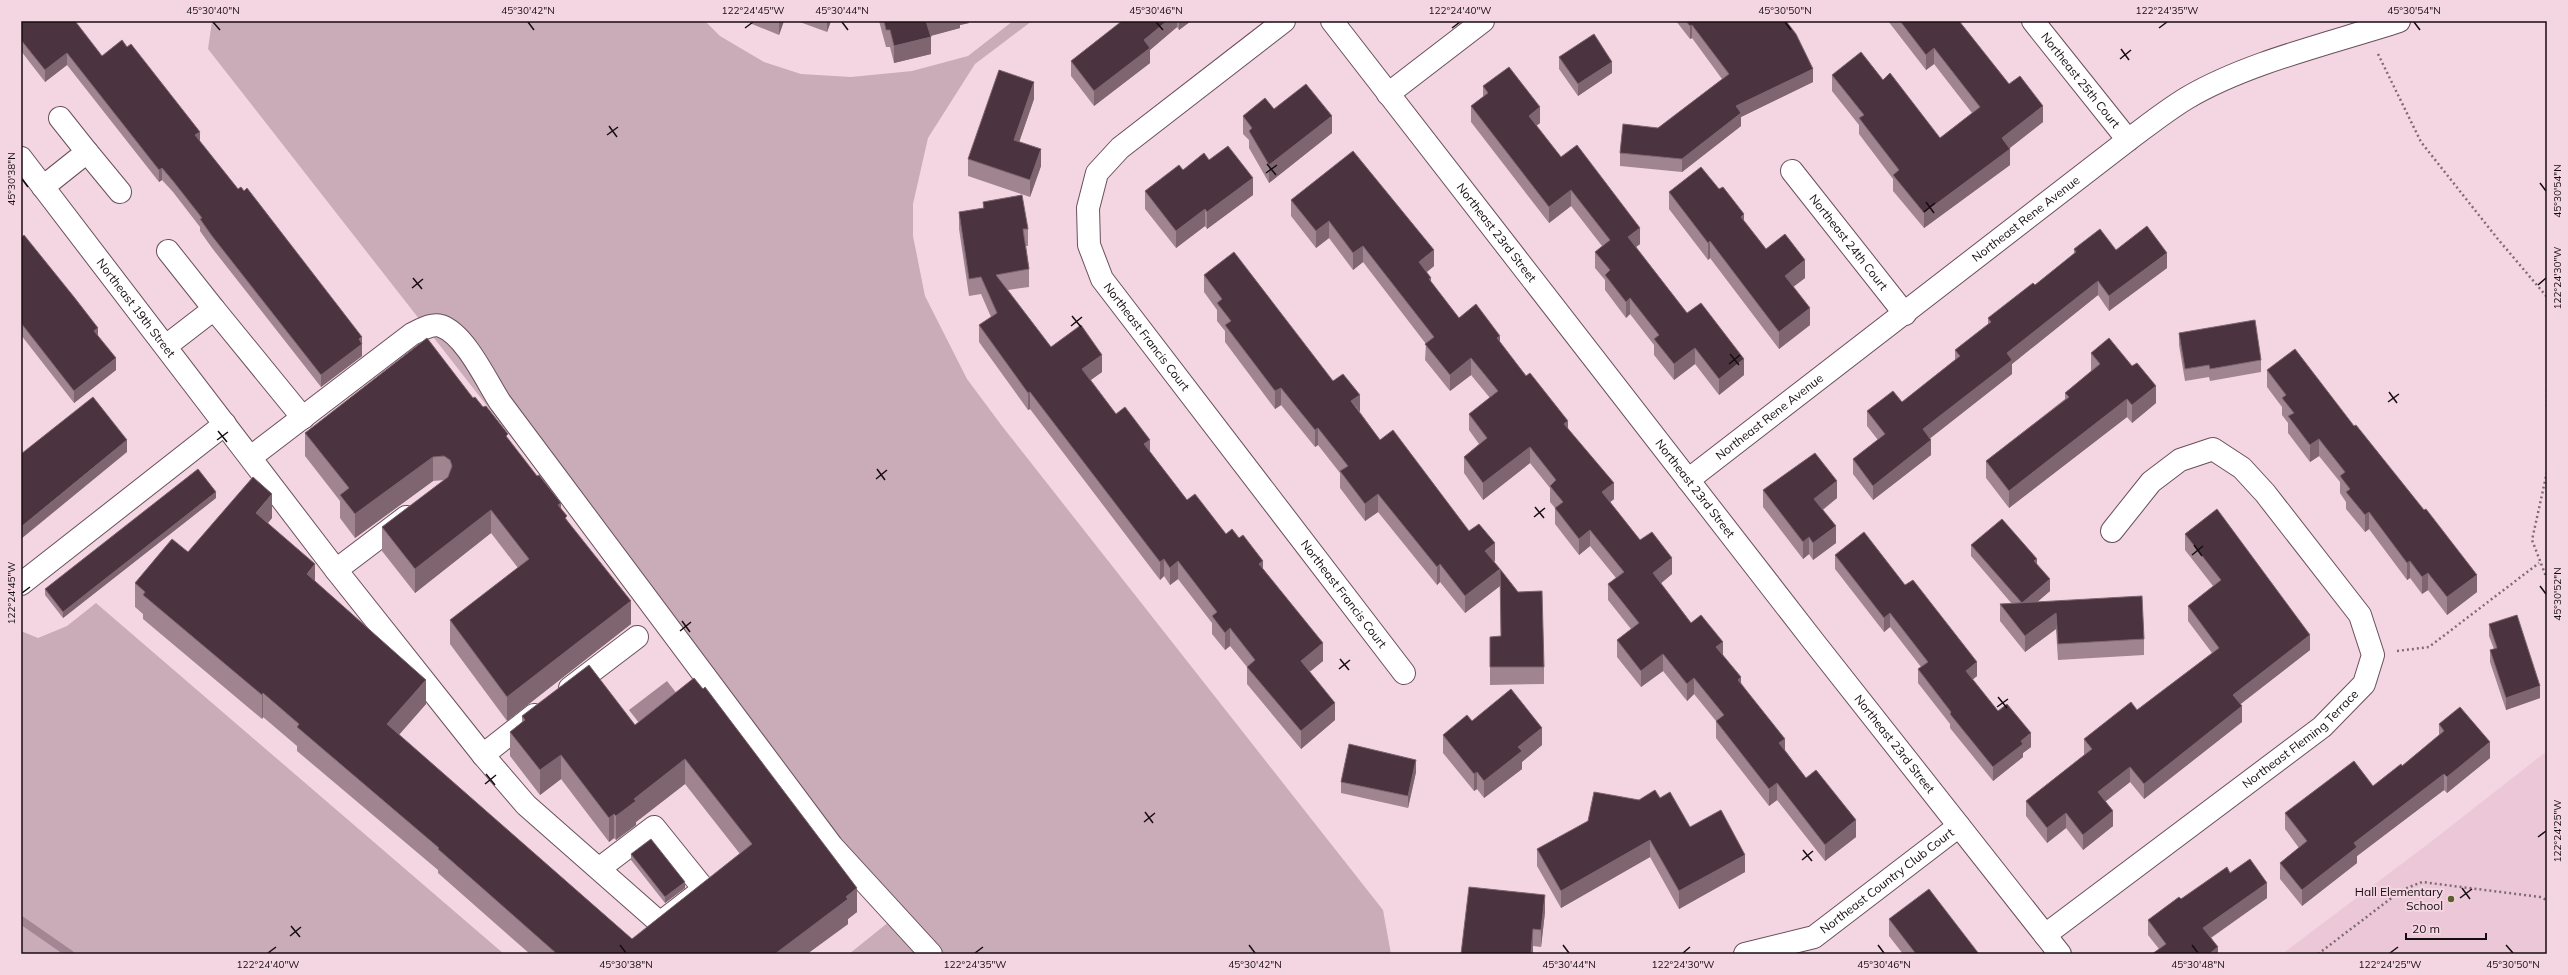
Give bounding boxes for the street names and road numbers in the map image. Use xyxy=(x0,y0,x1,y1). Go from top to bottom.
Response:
street label: Northeast 25th Court xyxy=(2038,29,2123,131)
street label: Northeast Rene Avenue xyxy=(1969,172,2082,265)
street label: Northeast 23rd Street xyxy=(1454,180,1540,285)
street label: Northeast 24th Court xyxy=(1806,191,1891,293)
street label: Northeast 19th Street xyxy=(94,255,179,360)
street label: Northeast Francis Court xyxy=(1101,280,1193,394)
street label: Northeast Rene Avenue xyxy=(1712,370,1826,463)
street label: Northeast 23rd Street xyxy=(1652,436,1738,541)
street label: Northeast Francis Court xyxy=(1298,537,1390,651)
street label: Northeast Fleming Terrace xyxy=(2239,686,2361,791)
street label: Northeast 23rd Street xyxy=(1851,692,1938,796)
street label: Northeast Country Club Court xyxy=(1817,825,1957,937)

